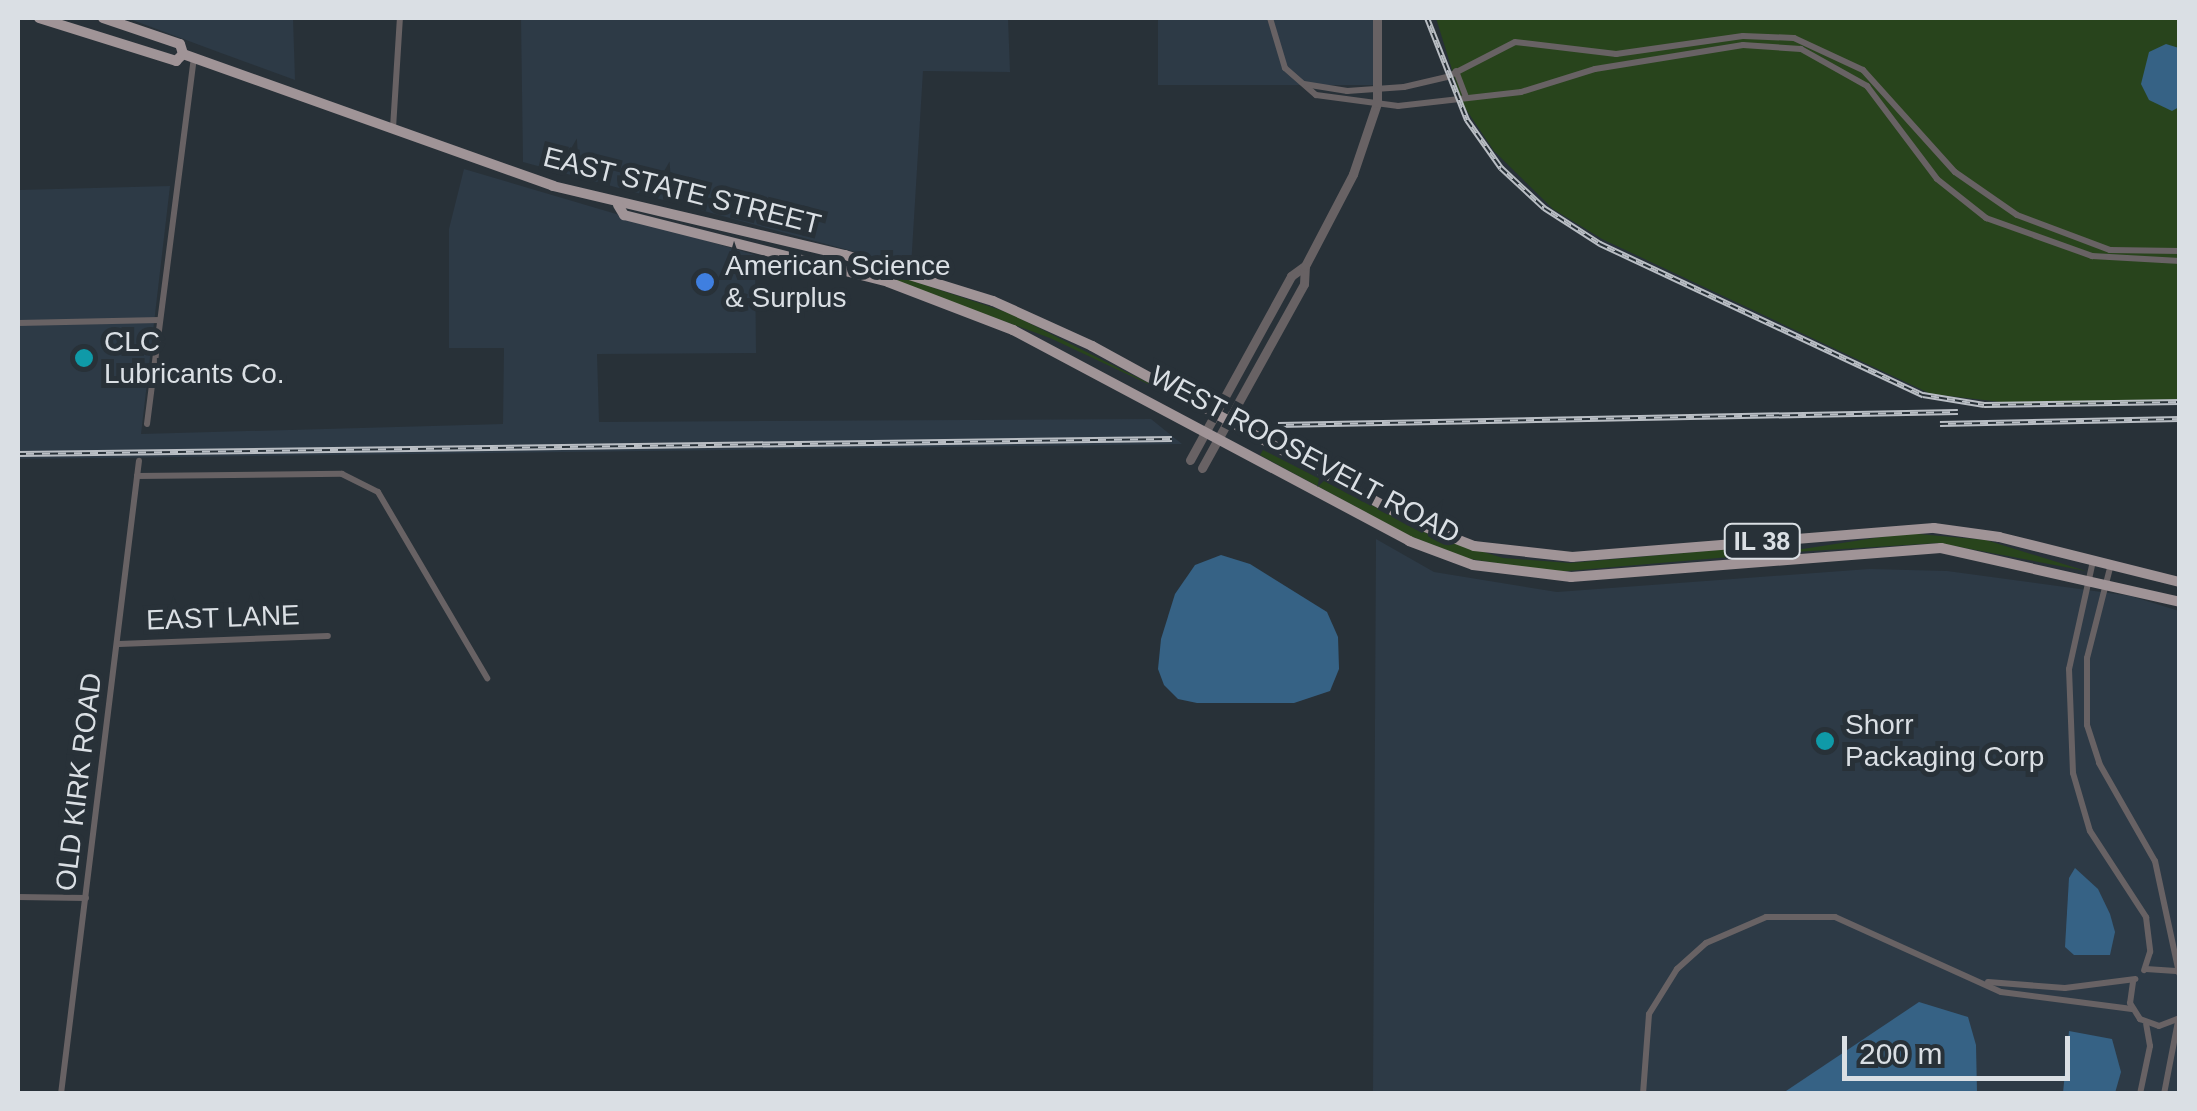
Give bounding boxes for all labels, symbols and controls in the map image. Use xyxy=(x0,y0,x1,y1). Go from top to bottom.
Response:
street label: EAST STATE STREET xyxy=(540,140,824,242)
place label: American Science & Surplus xyxy=(725,249,951,315)
marker: American Science & Surplus xyxy=(694,271,716,293)
place label: CLC Lubricants Co. xyxy=(104,325,285,391)
marker: CLC Lubricants Co. xyxy=(73,347,95,369)
street label: WEST ROOSEVELT ROAD xyxy=(1144,359,1466,551)
road number: IL 38 xyxy=(1722,521,1802,561)
street label: EAST LANE xyxy=(145,599,301,637)
street label: OLD KIRK ROAD xyxy=(49,671,109,893)
place label: Shorr Packaging Corp xyxy=(1845,708,2044,774)
marker: Shorr Packaging Corp xyxy=(1814,730,1836,752)
scale bar xyxy=(1847,1016,2074,1078)
text: 200 m xyxy=(1859,1037,1942,1070)

